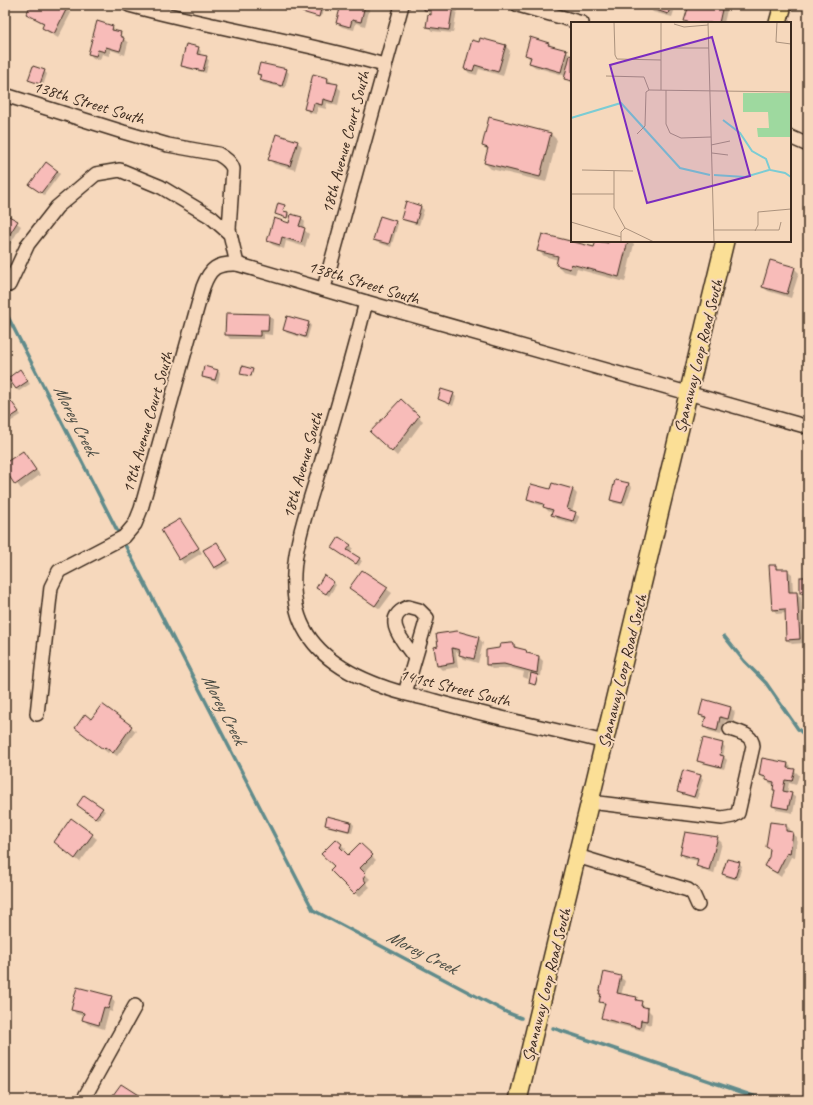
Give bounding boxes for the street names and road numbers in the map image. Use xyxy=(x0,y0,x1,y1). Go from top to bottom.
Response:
street label: 18th Avenue Court South xyxy=(316,68,375,215)
street label: 138th Street South xyxy=(31,76,148,130)
street label: 138th Street South xyxy=(306,256,423,310)
street label: Spanaway Loop Road South xyxy=(669,276,728,435)
street label: 19th Avenue Court South xyxy=(117,348,178,495)
street label: 18th Avenue South xyxy=(277,408,328,521)
street label: Spanaway Loop Road South xyxy=(593,591,652,750)
street label: 141st Street South xyxy=(397,664,513,712)
street label: Spanaway Loop Road South xyxy=(517,905,576,1064)

